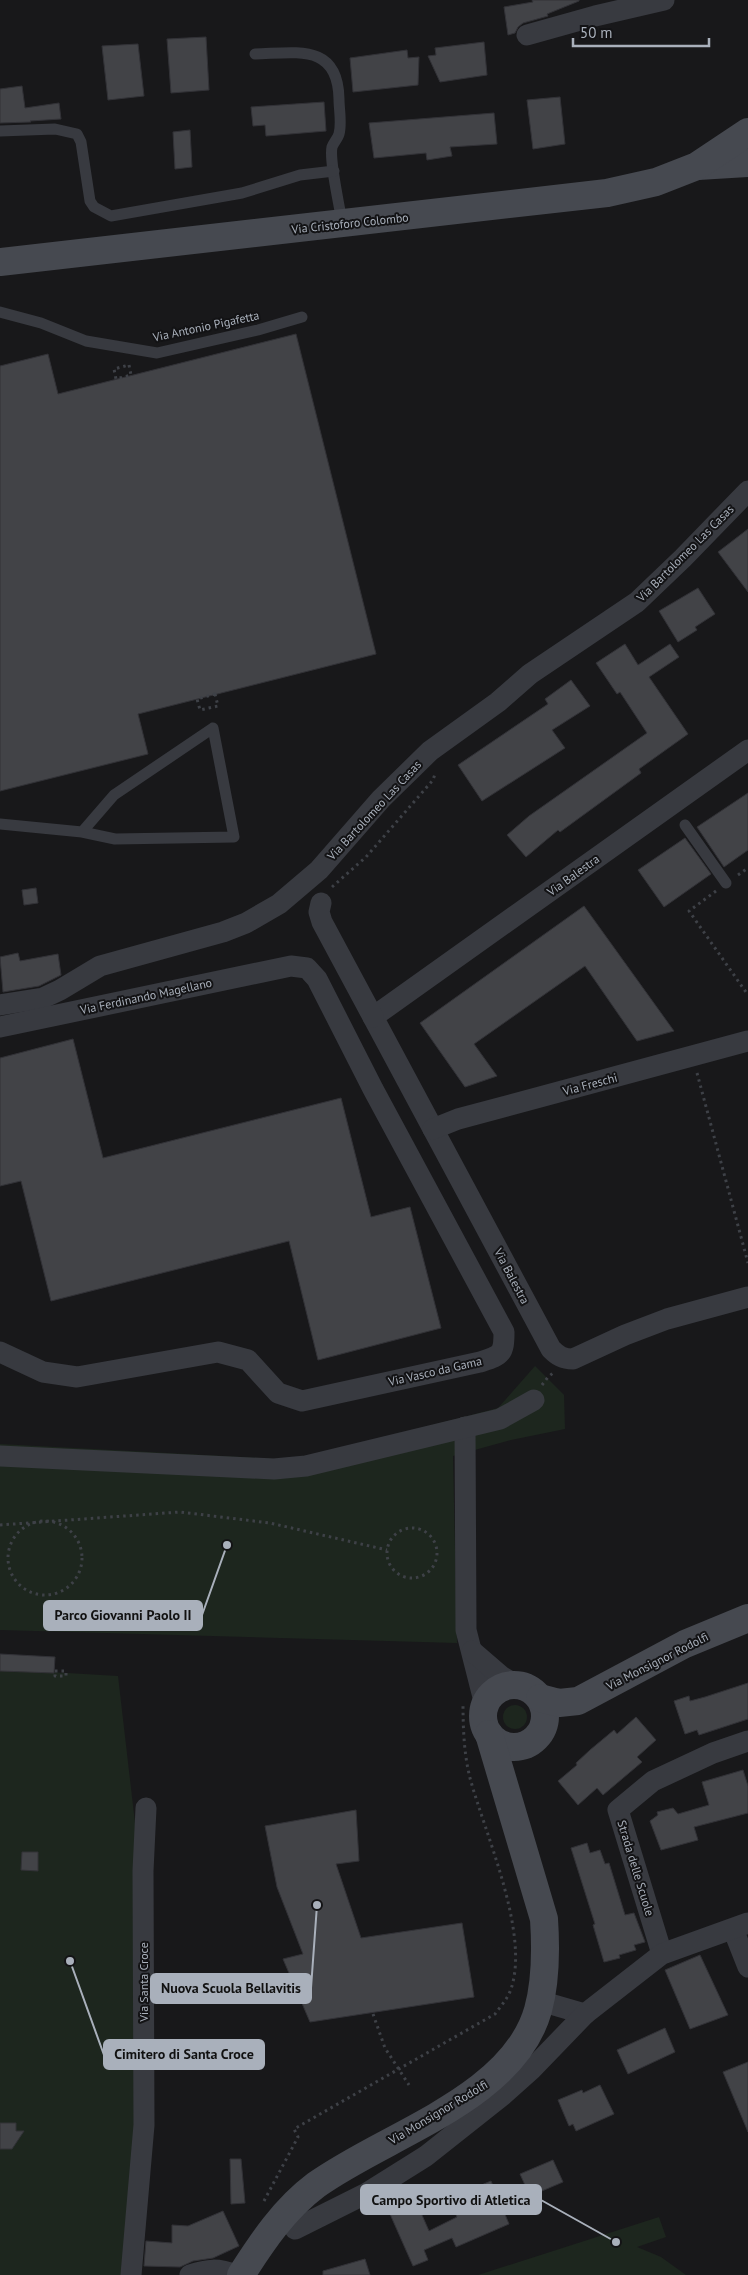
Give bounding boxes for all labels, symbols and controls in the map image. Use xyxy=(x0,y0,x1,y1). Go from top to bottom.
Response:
scale bar xyxy=(573,15,709,47)
text: 50 m xyxy=(580,23,613,42)
street label: Via Cristoforo Colombo xyxy=(290,209,409,237)
street label: Via Antonio Pigafetta xyxy=(150,307,261,345)
street label: Via Bartolomeo Las Casas xyxy=(633,501,737,605)
street label: Via Bartolomeo Las Casas xyxy=(323,757,424,864)
street label: Via Balestra xyxy=(543,851,602,900)
street label: Via Ferdinando Magellano xyxy=(78,975,213,1018)
street label: Via Freschi xyxy=(560,1070,619,1099)
street label: Via Balestra xyxy=(491,1245,533,1306)
street label: Via Vasco da Gama xyxy=(386,1353,483,1389)
callout: Parco Giovanni Paolo II xyxy=(44,1601,202,1630)
text: Parco Giovanni Paolo II xyxy=(54,1606,192,1624)
street label: Via Monsignor Rodolfi xyxy=(603,1629,711,1694)
street label: Strada delle Scuole xyxy=(614,1818,658,1918)
street label: Via Santa Croce xyxy=(136,1942,151,2023)
callout: Nuova Scuola Bellavitis xyxy=(151,1974,311,2003)
text: Nuova Scuola Bellavitis xyxy=(161,1979,301,1997)
callout: Cimitero di Santa Croce xyxy=(104,2040,264,2069)
text: Cimitero di Santa Croce xyxy=(114,2045,254,2063)
street label: Via Monsignor Rodolfi xyxy=(385,2077,490,2148)
callout: Campo Sportivo di Atletica xyxy=(361,2185,541,2214)
text: Campo Sportivo di Atletica xyxy=(372,2191,530,2209)

